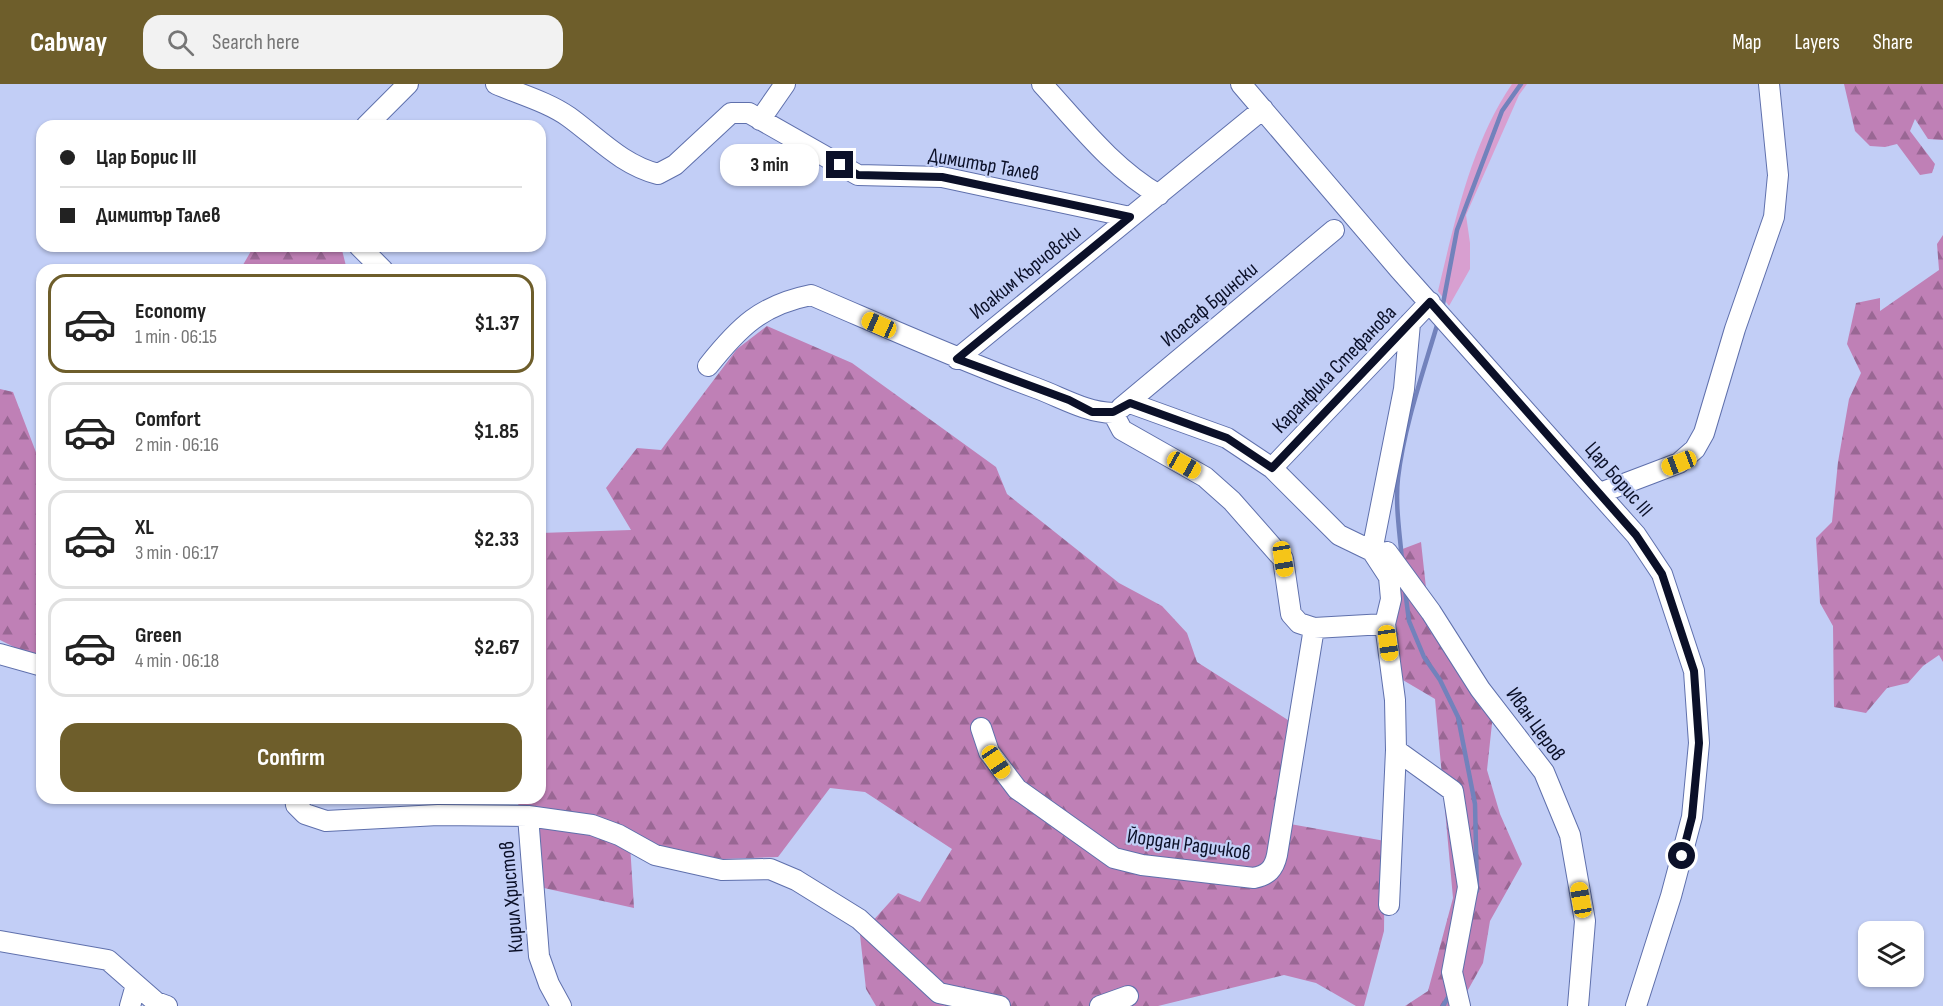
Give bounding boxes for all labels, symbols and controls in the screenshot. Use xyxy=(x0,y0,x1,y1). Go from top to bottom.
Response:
search box xyxy=(143,15,563,69)
text: Cabway xyxy=(30,26,107,59)
icon: search xyxy=(164,26,197,59)
text: Search here xyxy=(212,29,300,56)
text: Map xyxy=(1732,30,1761,55)
text: Layers xyxy=(1794,30,1840,55)
text: Share xyxy=(1873,30,1913,55)
street label: Димитър Талев xyxy=(927,142,1041,187)
text: Цар Борис III xyxy=(96,144,197,171)
callout: 3 min xyxy=(720,144,819,186)
route end xyxy=(826,151,853,178)
text: 3 min xyxy=(750,153,789,177)
text: Димитър Талев xyxy=(96,202,221,229)
street label: Иоаким Кърчовски xyxy=(965,220,1086,325)
street label: Иоасаф Бдински xyxy=(1156,257,1263,352)
icon: car xyxy=(63,297,117,351)
text: Economy xyxy=(135,298,206,325)
street label: Каранфила Стефанова xyxy=(1267,300,1402,438)
car xyxy=(859,309,899,341)
text: $1.37 xyxy=(474,310,519,337)
text: 1 min · 06:15 xyxy=(135,325,217,349)
icon: car xyxy=(63,405,117,459)
text: Comfort xyxy=(135,406,201,433)
text: $1.85 xyxy=(474,418,519,445)
text: 2 min · 06:16 xyxy=(135,433,219,457)
street label: Цар Борис III xyxy=(1579,437,1658,522)
car xyxy=(1164,448,1204,482)
car xyxy=(1659,448,1699,478)
icon: car xyxy=(63,513,117,567)
text: XL xyxy=(135,514,154,541)
text: $2.33 xyxy=(473,526,519,553)
car xyxy=(1271,540,1295,578)
text: 3 min · 06:17 xyxy=(135,541,218,565)
icon: car xyxy=(63,621,117,675)
text: Green xyxy=(135,622,182,649)
car xyxy=(1377,624,1399,662)
text: $2.67 xyxy=(474,634,519,661)
text: 4 min · 06:18 xyxy=(135,649,219,673)
street label: Иван Церов xyxy=(1501,683,1571,766)
button: Confirm xyxy=(60,723,522,792)
car xyxy=(978,742,1014,782)
street label: Йордан Радичков xyxy=(1125,823,1252,866)
street label: Кирил Христов xyxy=(494,840,529,954)
route start xyxy=(1668,842,1695,869)
car xyxy=(1569,881,1593,919)
map controls xyxy=(1858,921,1924,987)
button: layers xyxy=(1858,921,1924,987)

